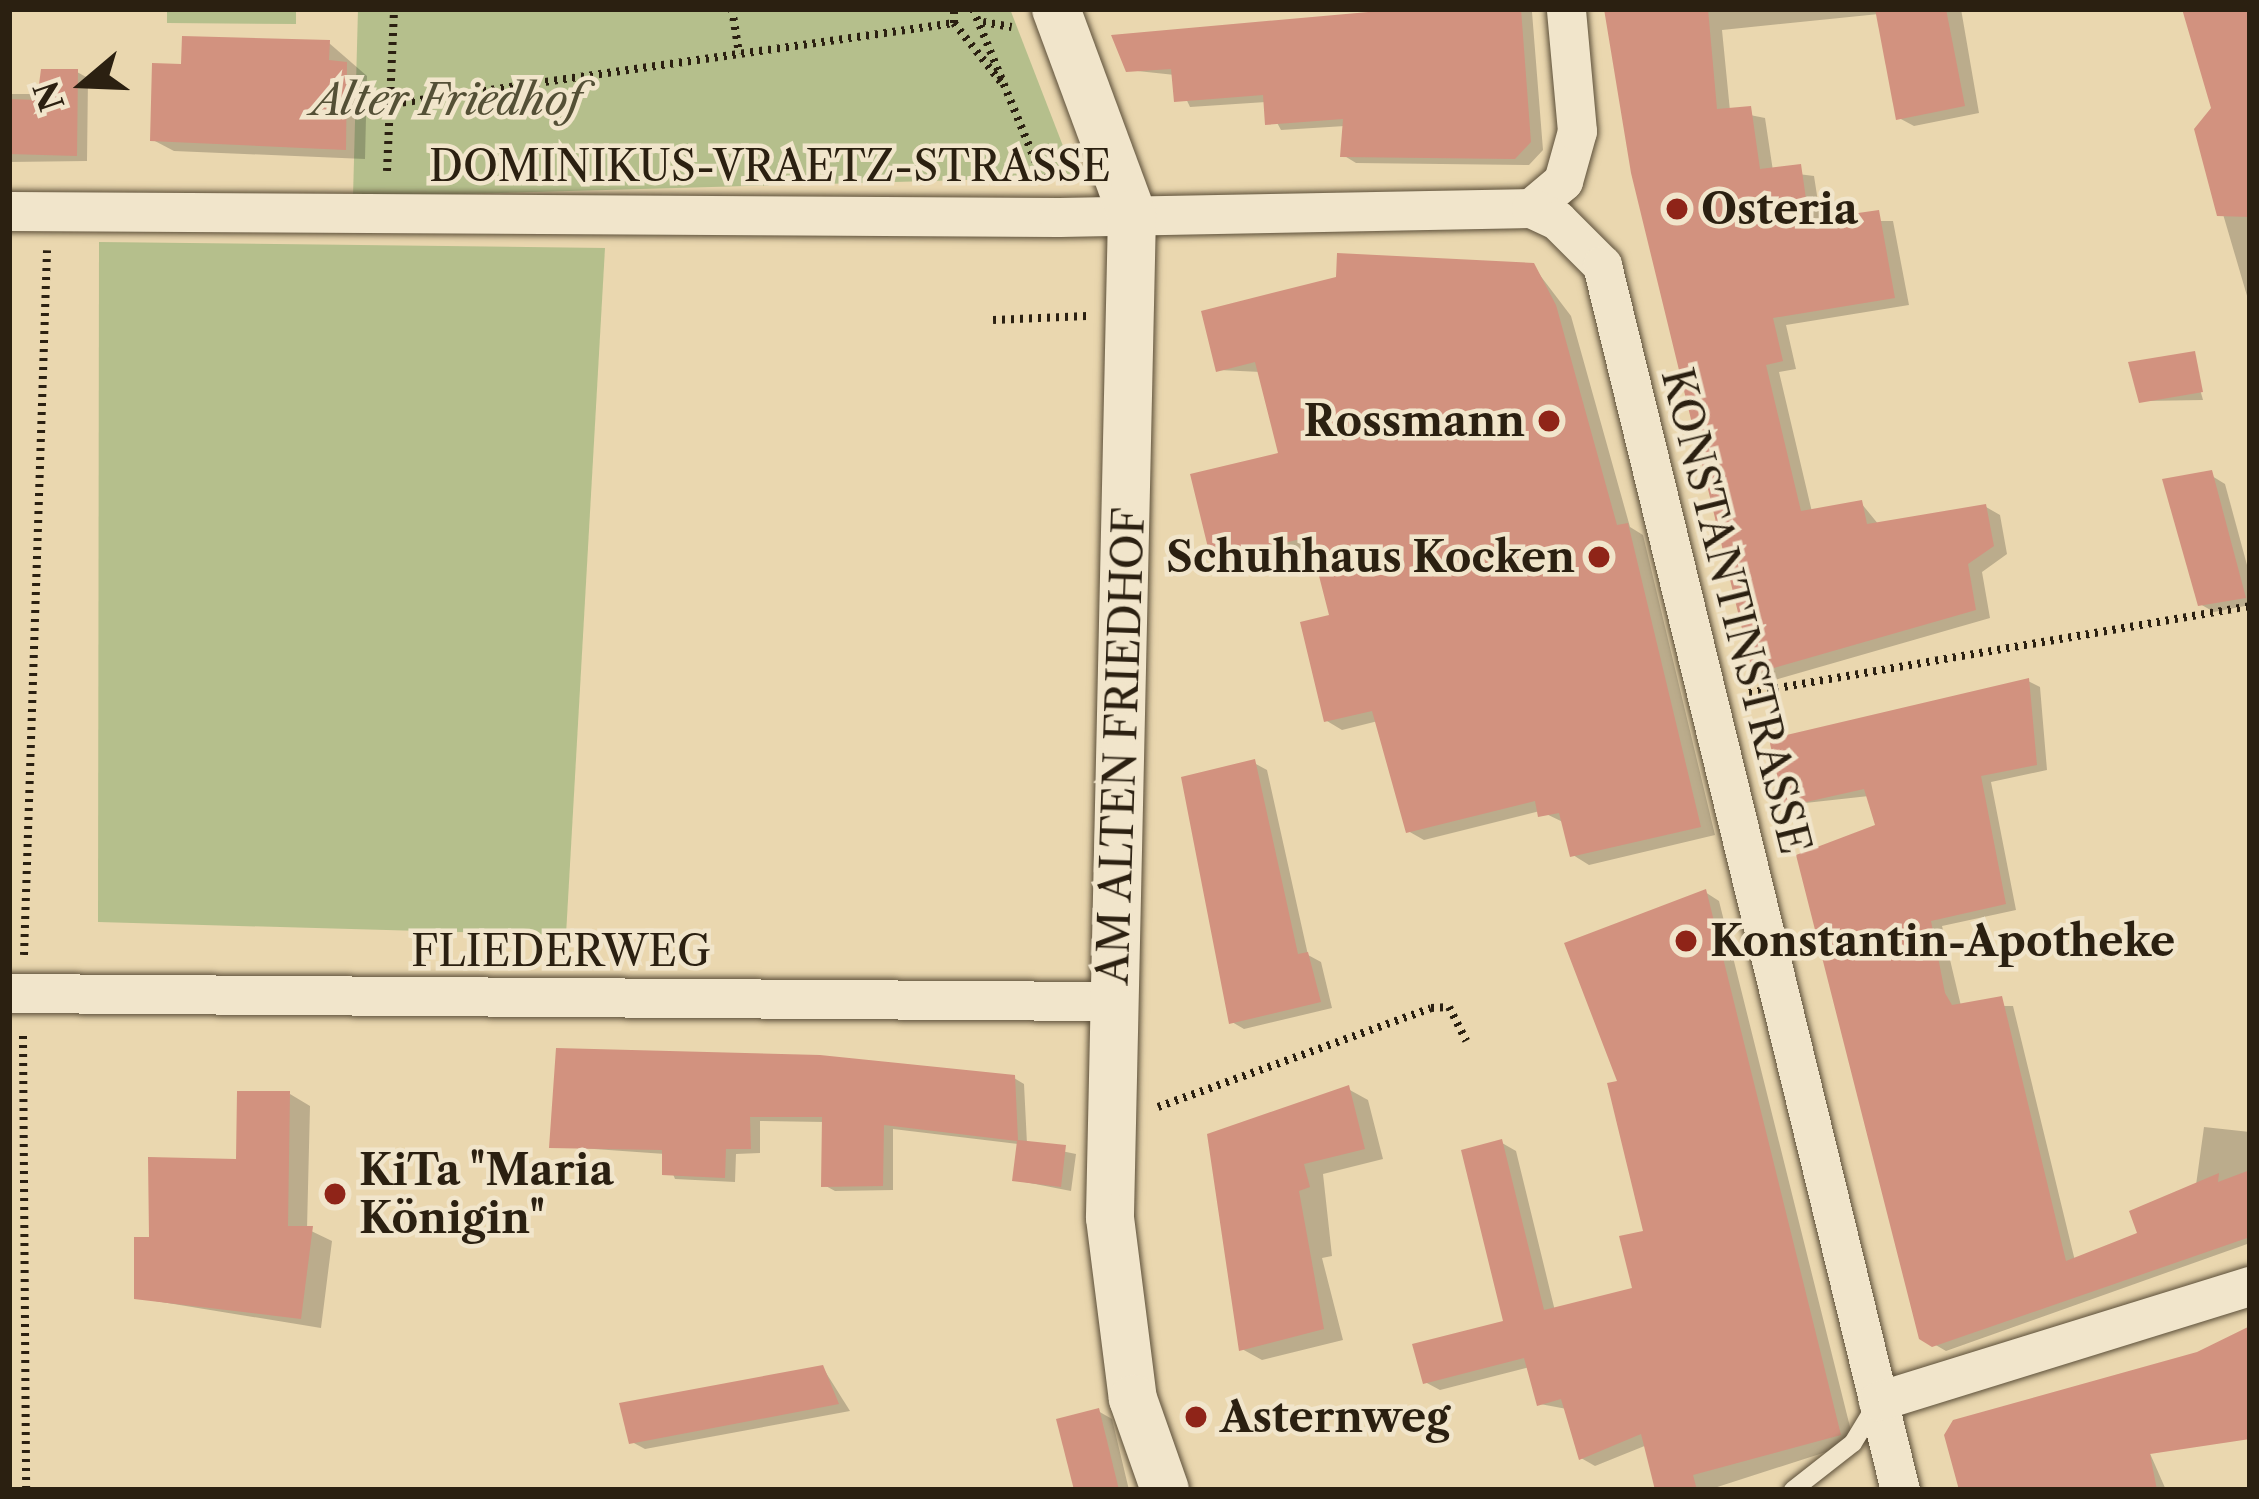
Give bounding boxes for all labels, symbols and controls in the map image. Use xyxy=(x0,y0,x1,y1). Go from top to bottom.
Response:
north arrow xyxy=(24,24,144,144)
park label: Alter Friedhof xyxy=(311,75,581,125)
text: N xyxy=(25,76,74,116)
street label: DOMINIKUS-VRAETZ-STRASSE xyxy=(429,141,1111,191)
place label: Osteria xyxy=(1701,184,1858,234)
marker: Osteria xyxy=(1664,196,1690,222)
street label: KONSTANTINSTRASSE xyxy=(1651,363,1821,859)
place label: Rossmann xyxy=(1304,396,1525,446)
marker: Rossmann xyxy=(1536,408,1562,434)
street label: AM ALTEN FRIEDHOF xyxy=(1087,506,1155,986)
place label: Schuhhaus Kocken xyxy=(1166,532,1575,582)
marker: Schuhhaus Kocken xyxy=(1586,544,1612,570)
place label: Konstantin-Apotheke xyxy=(1710,916,2175,966)
street label: FLIEDERWEG xyxy=(411,926,711,976)
marker: Konstantin-Apotheke xyxy=(1673,928,1699,954)
place label: KiTa "Maria Königin" xyxy=(359,1145,615,1244)
marker: KiTa "Maria Königin" xyxy=(322,1181,348,1207)
place label: Asternweg xyxy=(1220,1392,1450,1442)
marker: Asternweg xyxy=(1183,1404,1209,1430)

